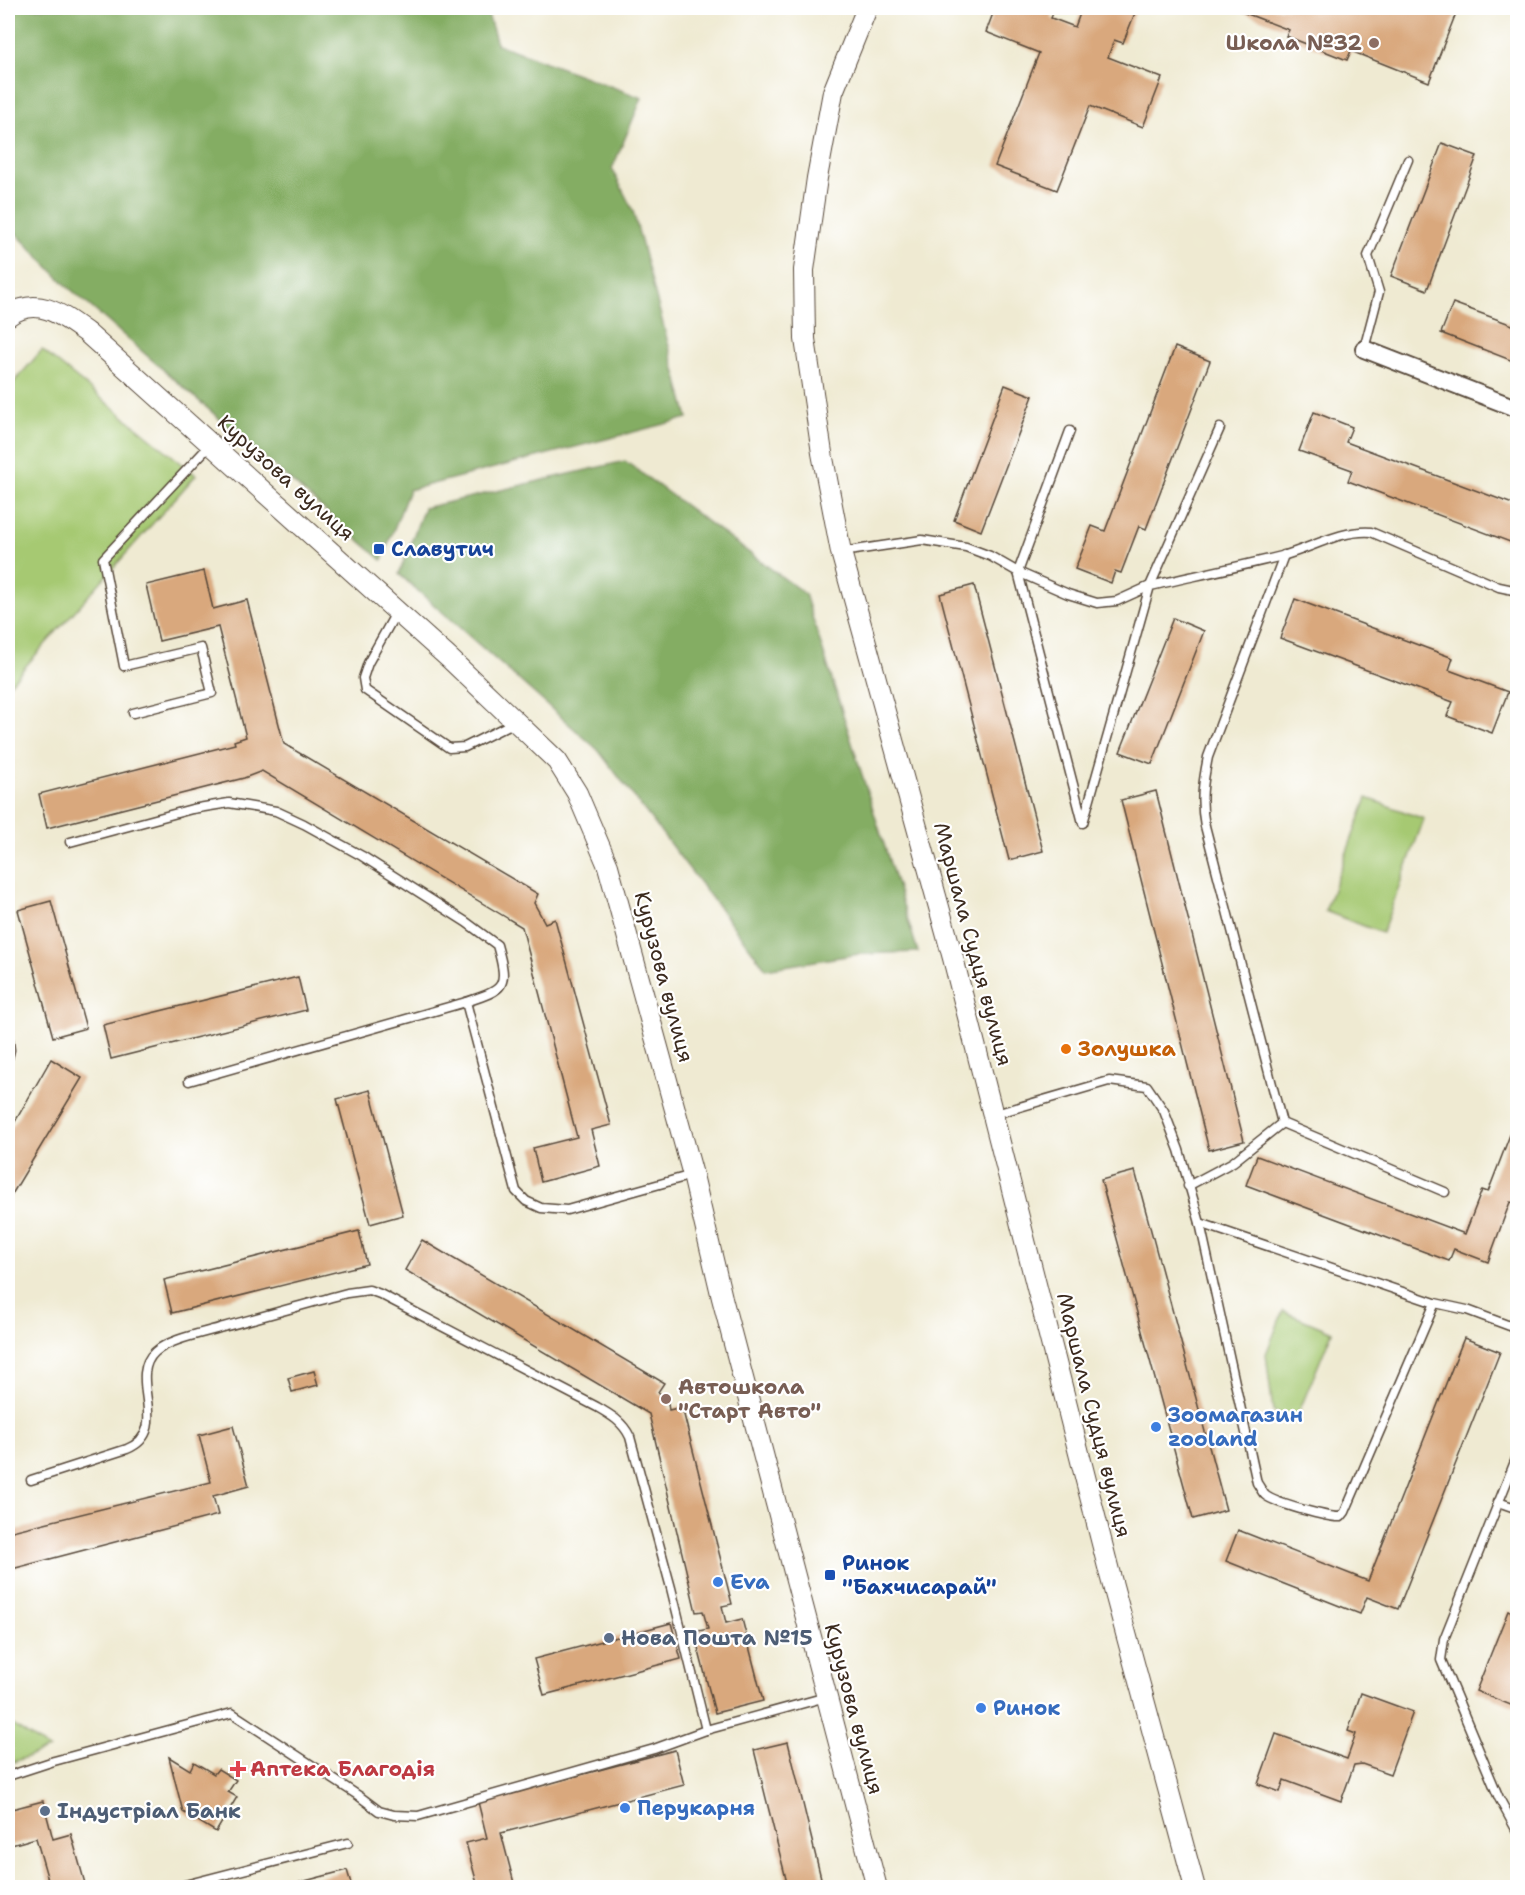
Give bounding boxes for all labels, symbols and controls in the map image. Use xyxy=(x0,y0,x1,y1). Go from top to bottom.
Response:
place label: Школа №32 xyxy=(1226,29,1362,57)
marker: Школа №32 xyxy=(1367,36,1381,50)
street label: Курузова вулиця xyxy=(211,409,361,547)
place label: Славутич xyxy=(391,535,494,563)
marker: Славутич xyxy=(372,542,386,556)
street label: Маршала Судця вулиця xyxy=(927,819,1019,1069)
street label: Курузова вулиця xyxy=(628,888,700,1066)
place label: Золушка xyxy=(1078,1035,1177,1063)
marker: Золушка xyxy=(1059,1042,1073,1056)
street label: Маршала Судця вулиця xyxy=(1050,1290,1138,1540)
place label: Автошкола "Старт Авто" xyxy=(678,1373,821,1425)
marker: Автошкола "Старт Авто" xyxy=(659,1392,673,1406)
place label: Зоомагазин zooland xyxy=(1168,1401,1303,1453)
marker: Зоомагазин zooland xyxy=(1149,1420,1163,1434)
place label: Ринок "Бахчисарай" xyxy=(842,1549,997,1601)
place label: Eva xyxy=(730,1568,770,1596)
marker: Ринок "Бахчисарай" xyxy=(823,1568,837,1582)
marker: Eva xyxy=(711,1575,725,1589)
street label: Курузова вулиця xyxy=(818,1620,890,1798)
place label: Нова Пошта №15 xyxy=(621,1624,813,1652)
marker: Нова Пошта №15 xyxy=(602,1631,616,1645)
place label: Ринок xyxy=(993,1694,1061,1722)
marker: Ринок xyxy=(974,1701,988,1715)
place label: Аптека Благодiя xyxy=(250,1755,435,1783)
marker: Аптека Благодiя xyxy=(231,1762,245,1776)
place label: Перукарня xyxy=(637,1794,755,1822)
place label: Iндустрiал Банк xyxy=(57,1797,241,1825)
marker: Перукарня xyxy=(618,1801,632,1815)
marker: Iндустрiал Банк xyxy=(38,1804,52,1818)

